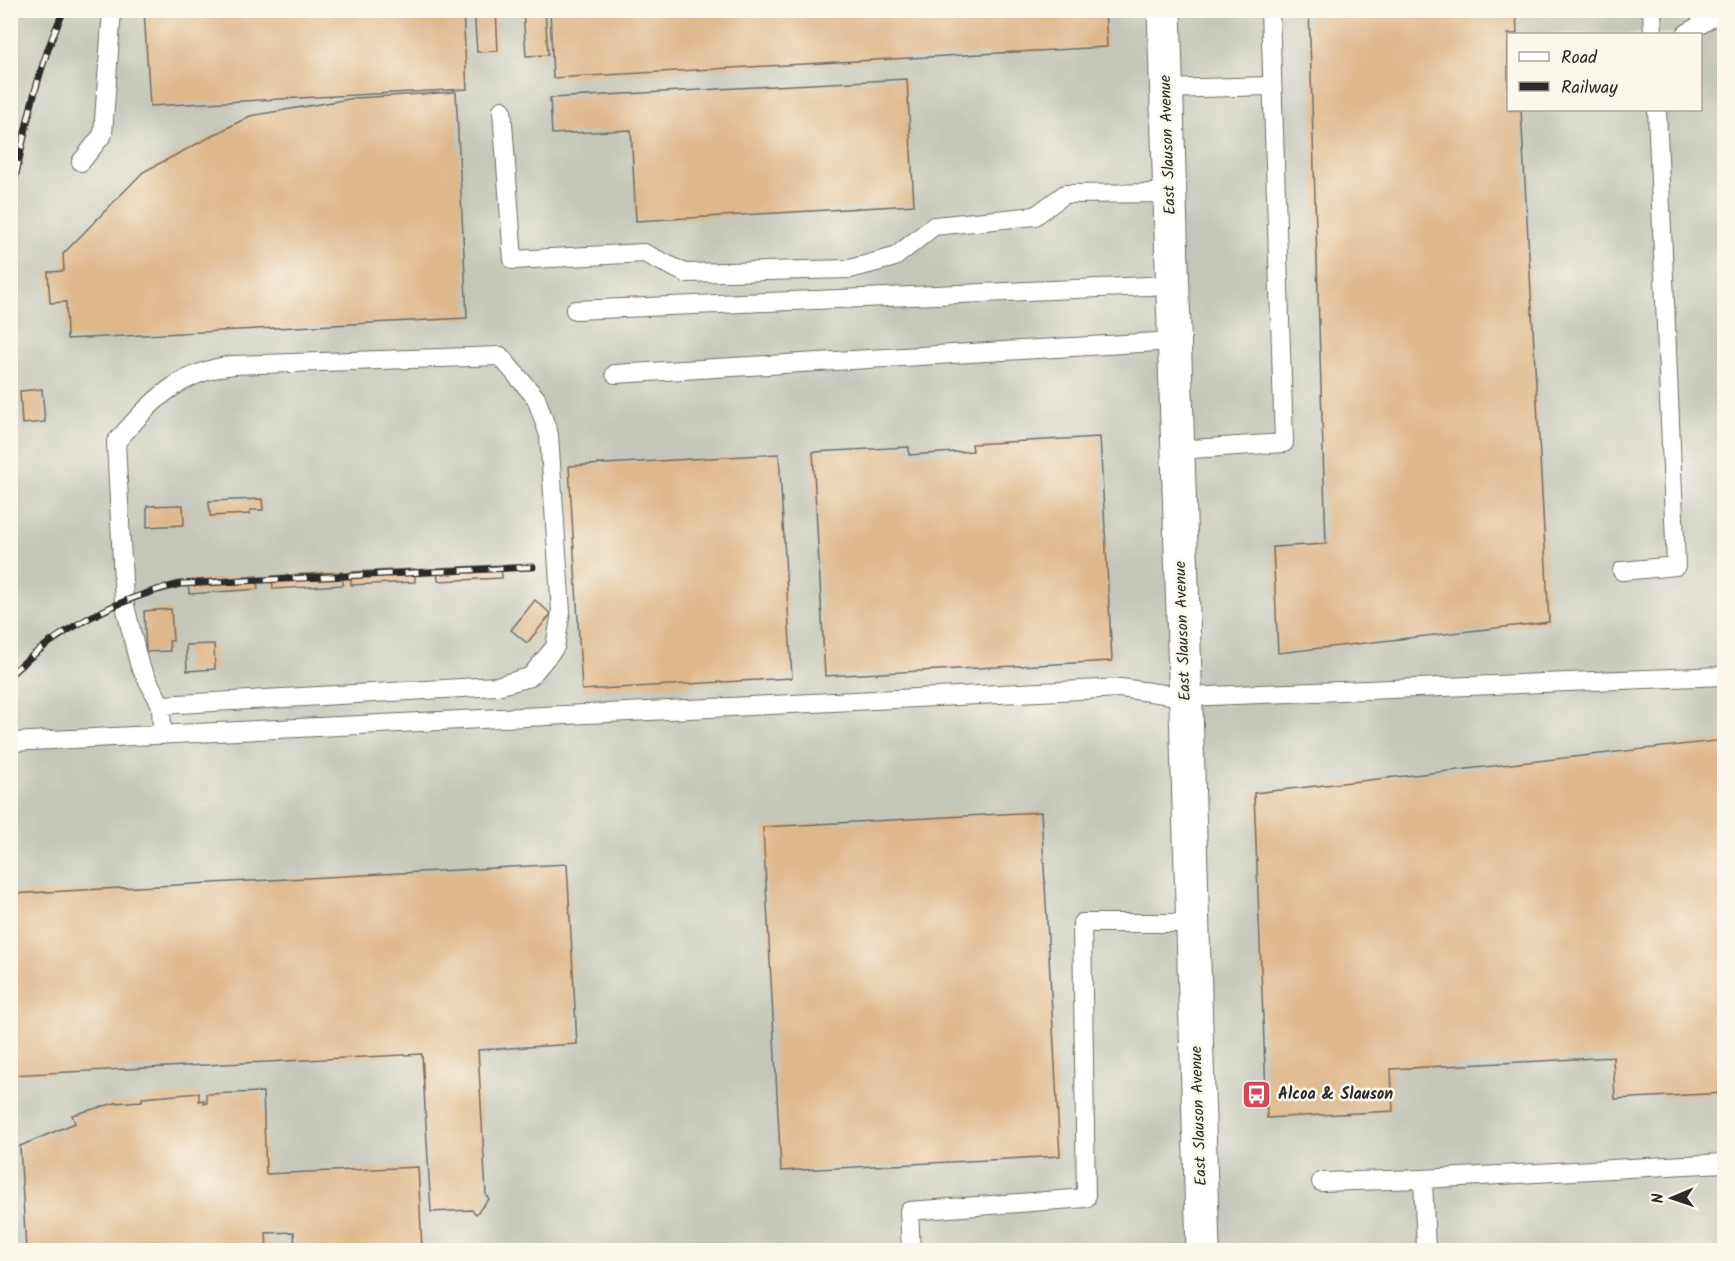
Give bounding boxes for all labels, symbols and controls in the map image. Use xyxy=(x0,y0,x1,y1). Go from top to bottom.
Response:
legend xyxy=(1507,33,1702,111)
text: Road xyxy=(1561,44,1598,73)
text: Railway xyxy=(1561,74,1618,103)
street label: East Slauson Avenue xyxy=(1153,75,1183,215)
street label: East Slauson Avenue xyxy=(1168,561,1198,701)
street label: East Slauson Avenue xyxy=(1184,1046,1214,1186)
bus stop icon: Alcoa & Slauson xyxy=(1241,1078,1273,1110)
place label: Alcoa & Slauson xyxy=(1278,1082,1393,1107)
north arrow xyxy=(1642,1168,1702,1228)
text: N xyxy=(1646,1193,1671,1204)

